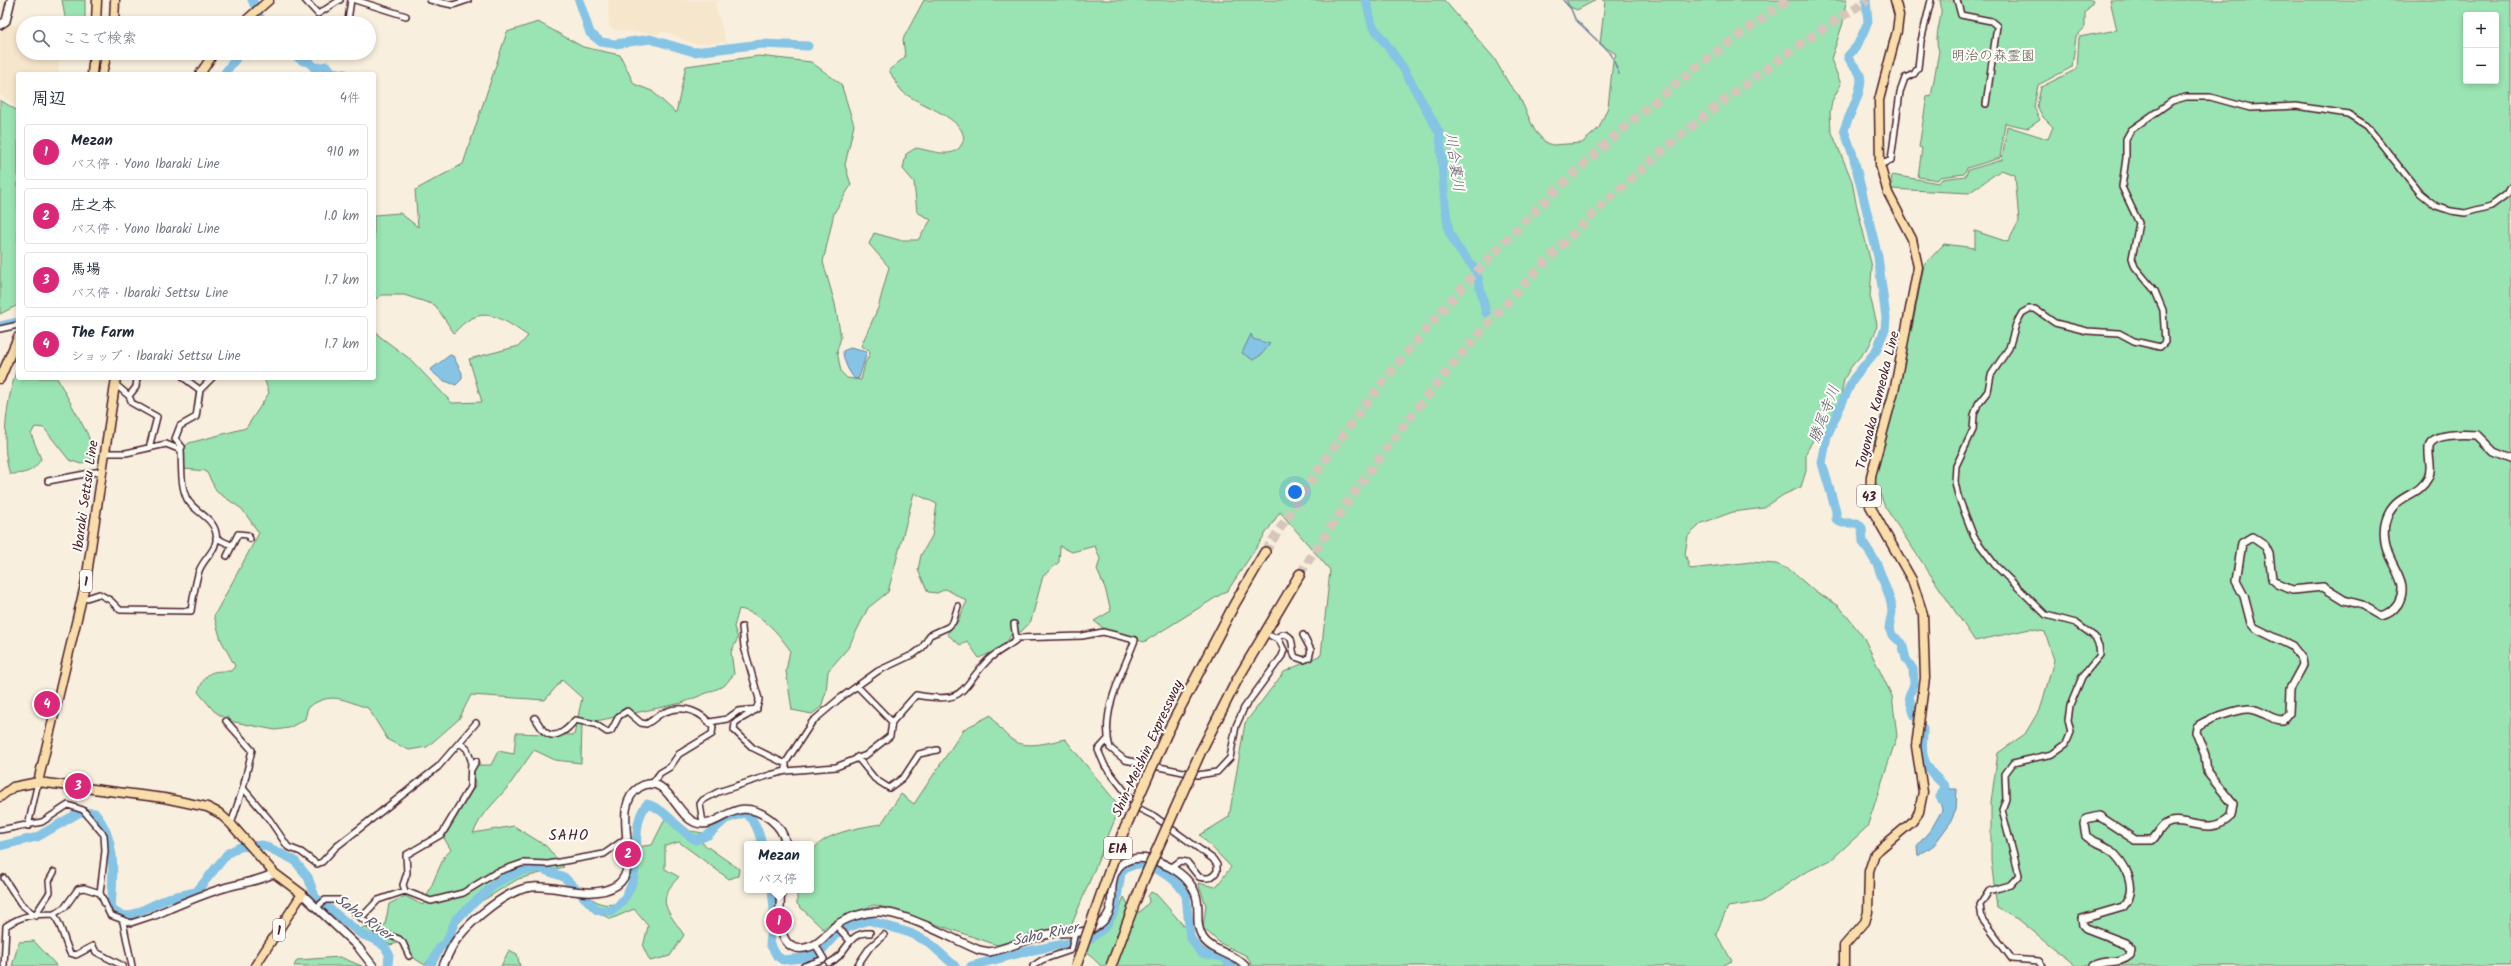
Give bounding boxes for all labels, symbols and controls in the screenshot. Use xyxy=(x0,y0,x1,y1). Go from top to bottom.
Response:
map controls xyxy=(2463,12,2499,84)
button: + xyxy=(2463,12,2499,48)
search box xyxy=(16,16,376,60)
icon: search xyxy=(30,27,52,49)
text: ここで検索 xyxy=(62,27,137,51)
park label: 明治の森霊園 xyxy=(1951,45,2035,67)
button: − xyxy=(2463,48,2499,84)
text: 周辺 xyxy=(32,86,66,113)
text: 4件 xyxy=(340,88,360,109)
text: Mezan xyxy=(71,129,113,153)
water label: 川合裏川 xyxy=(1438,131,1470,194)
text: 1 xyxy=(44,142,48,163)
text: 910 m xyxy=(327,142,359,163)
text: バス停 · Yono Ibaraki Line xyxy=(71,154,220,175)
text: 庄之本 xyxy=(71,194,116,218)
text: 2 xyxy=(42,206,50,227)
text: 1.0 km xyxy=(324,206,359,227)
text: バス停 · Yono Ibaraki Line xyxy=(71,219,220,240)
text: 馬場 xyxy=(71,258,101,282)
text: 3 xyxy=(42,270,50,291)
text: 1.7 km xyxy=(324,270,359,291)
text: バス停 · Ibaraki Settsu Line xyxy=(71,283,228,304)
text: The Farm xyxy=(71,321,134,345)
street label: Toyonaka Kameoka Line xyxy=(1850,328,1906,472)
text: 4 xyxy=(42,334,50,355)
text: 1.7 km xyxy=(324,334,359,355)
text: ショップ · Ibaraki Settsu Line xyxy=(71,346,241,367)
water label: 勝尾寺川 xyxy=(1803,382,1847,447)
street label: Ibaraki Settsu Line xyxy=(67,438,105,553)
your location xyxy=(1285,482,1305,502)
road number: 43 xyxy=(1857,485,1881,507)
road number: 1 xyxy=(80,570,92,592)
street label: Shin-Meishin Expressway xyxy=(1106,676,1190,821)
pin: 4 xyxy=(34,689,60,719)
pin: 3 xyxy=(65,771,91,801)
district label: SAHO xyxy=(549,824,589,848)
road number: E1A xyxy=(1104,837,1132,859)
pin: 2 xyxy=(615,839,641,869)
popup xyxy=(744,841,814,893)
text: Mezan xyxy=(758,844,800,868)
text: バス停 xyxy=(758,869,797,890)
water label: Saho River xyxy=(330,889,400,949)
pin: 1 xyxy=(766,906,792,936)
water label: Saho River xyxy=(1010,916,1083,954)
road number: 1 xyxy=(273,919,285,941)

